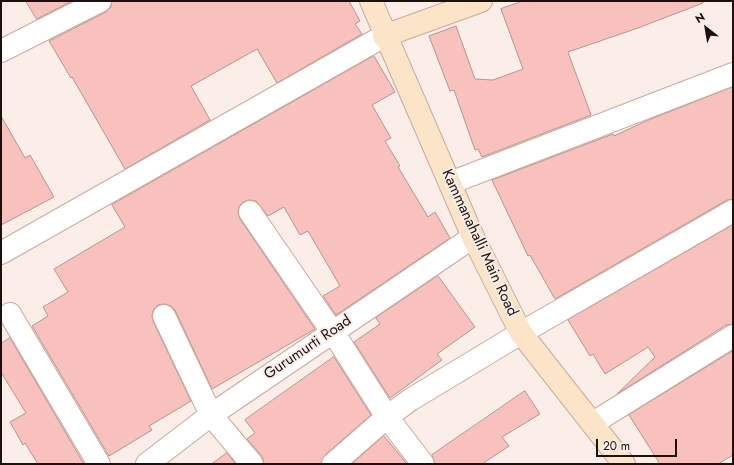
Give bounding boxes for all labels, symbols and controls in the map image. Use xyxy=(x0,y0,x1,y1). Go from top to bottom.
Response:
north arrow xyxy=(686,8,726,48)
text: N xyxy=(692,9,708,27)
street label: Kammanahalli Main Road xyxy=(437,167,521,319)
street label: Gurumurti Road xyxy=(261,312,355,384)
scale bar xyxy=(598,431,679,457)
text: 20 m xyxy=(603,437,630,455)

